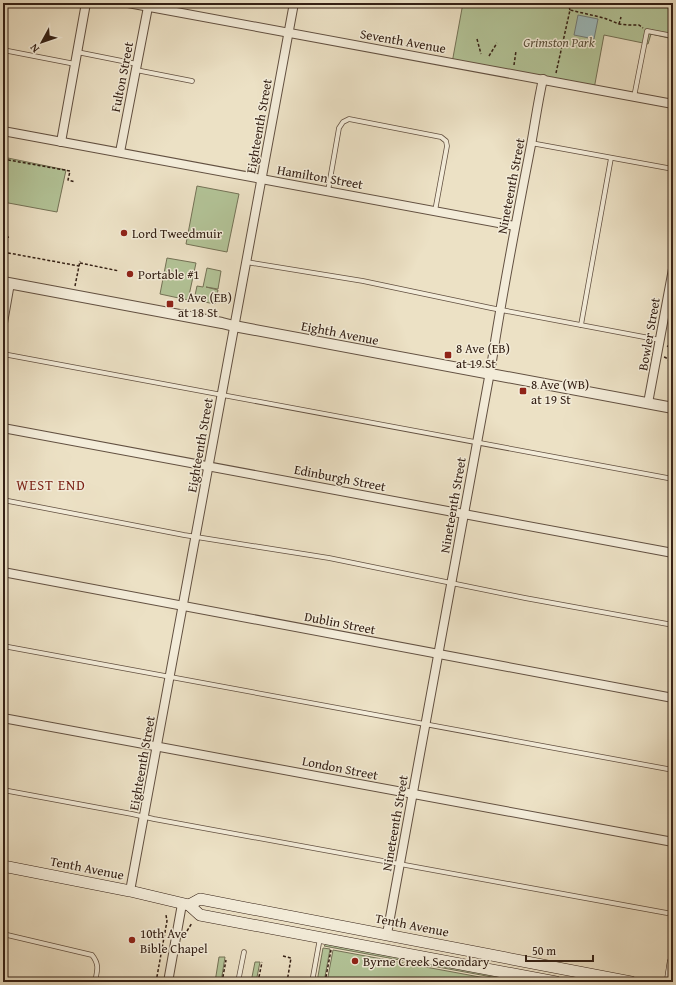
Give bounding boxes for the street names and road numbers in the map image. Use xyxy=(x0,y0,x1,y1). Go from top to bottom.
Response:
street label: Seventh Avenue xyxy=(359,24,447,58)
street label: Fulton Street xyxy=(106,40,138,114)
street label: Eighteenth Street xyxy=(241,77,277,175)
street label: Nineteenth Street xyxy=(492,136,530,236)
street label: Hamilton Street xyxy=(276,160,365,194)
street label: Bowler Street xyxy=(633,296,665,372)
street label: Eighth Avenue xyxy=(300,316,380,350)
street label: Eighteenth Street xyxy=(182,396,218,494)
street label: Nineteenth Street xyxy=(435,455,471,555)
street label: Edinburgh Street xyxy=(292,460,388,496)
street label: Dublin Street xyxy=(303,607,378,639)
street label: Eighteenth Street xyxy=(124,714,160,812)
street label: London Street xyxy=(300,751,380,785)
street label: Nineteenth Street xyxy=(377,773,413,873)
street label: Tenth Avenue xyxy=(48,852,126,884)
street label: Tenth Avenue xyxy=(373,909,451,941)

